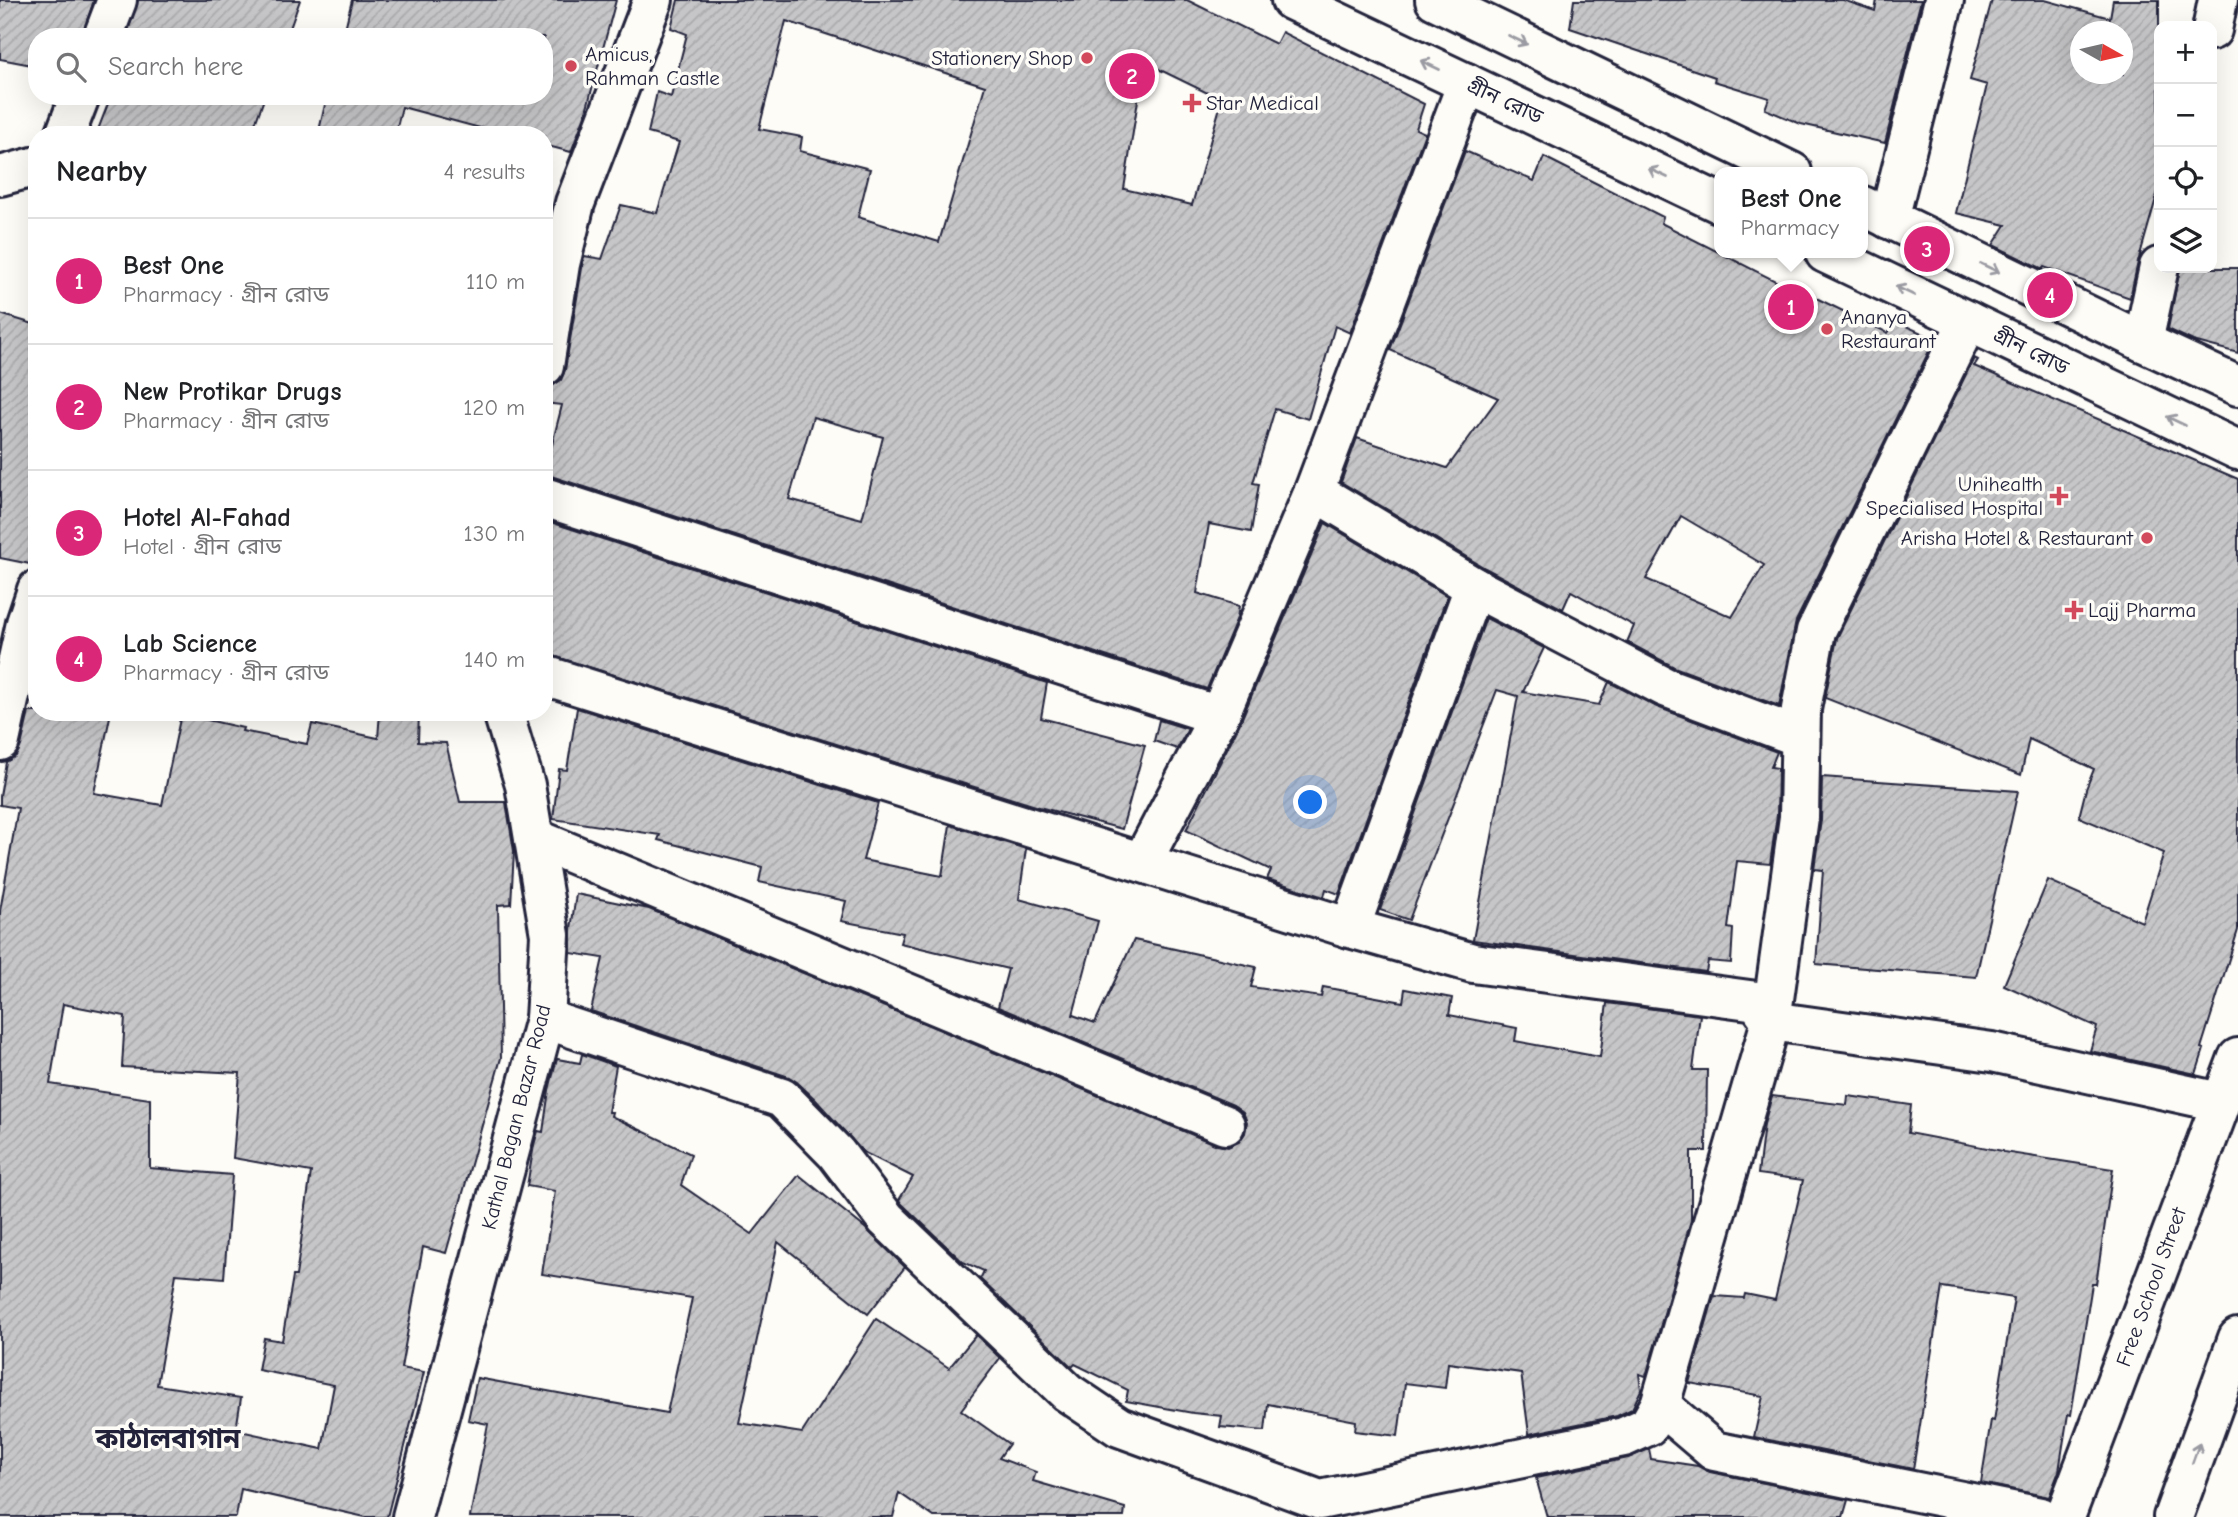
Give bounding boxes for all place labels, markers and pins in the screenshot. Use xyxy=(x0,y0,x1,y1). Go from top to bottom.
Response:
place label: Amicus, Rahman Castle xyxy=(585,42,720,90)
place label: Stationery Shop xyxy=(931,46,1073,70)
marker: Stationery Shop xyxy=(1079,50,1095,66)
pin: 2 xyxy=(1109,50,1155,102)
marker: Amicus, Rahman Castle xyxy=(563,58,579,74)
place label: Star Medical xyxy=(1206,91,1319,115)
marker: Star Medical xyxy=(1184,95,1200,111)
pin: 3 xyxy=(1904,223,1950,275)
pin: 4 xyxy=(2027,269,2073,321)
pin: 1 xyxy=(1768,281,1814,333)
place label: Ananya Restaurant xyxy=(1841,305,1937,353)
marker: Ananya Restaurant xyxy=(1819,321,1835,337)
place label: Unihealth Specialised Hospital xyxy=(1866,472,2043,520)
marker: Unihealth Specialised Hospital xyxy=(2049,486,2069,506)
place label: Arisha Hotel & Restaurant xyxy=(1901,526,2134,550)
marker: Arisha Hotel & Restaurant xyxy=(2139,530,2155,546)
place label: Lajj Pharma xyxy=(2088,598,2196,622)
marker: Lajj Pharma xyxy=(2066,602,2082,618)

